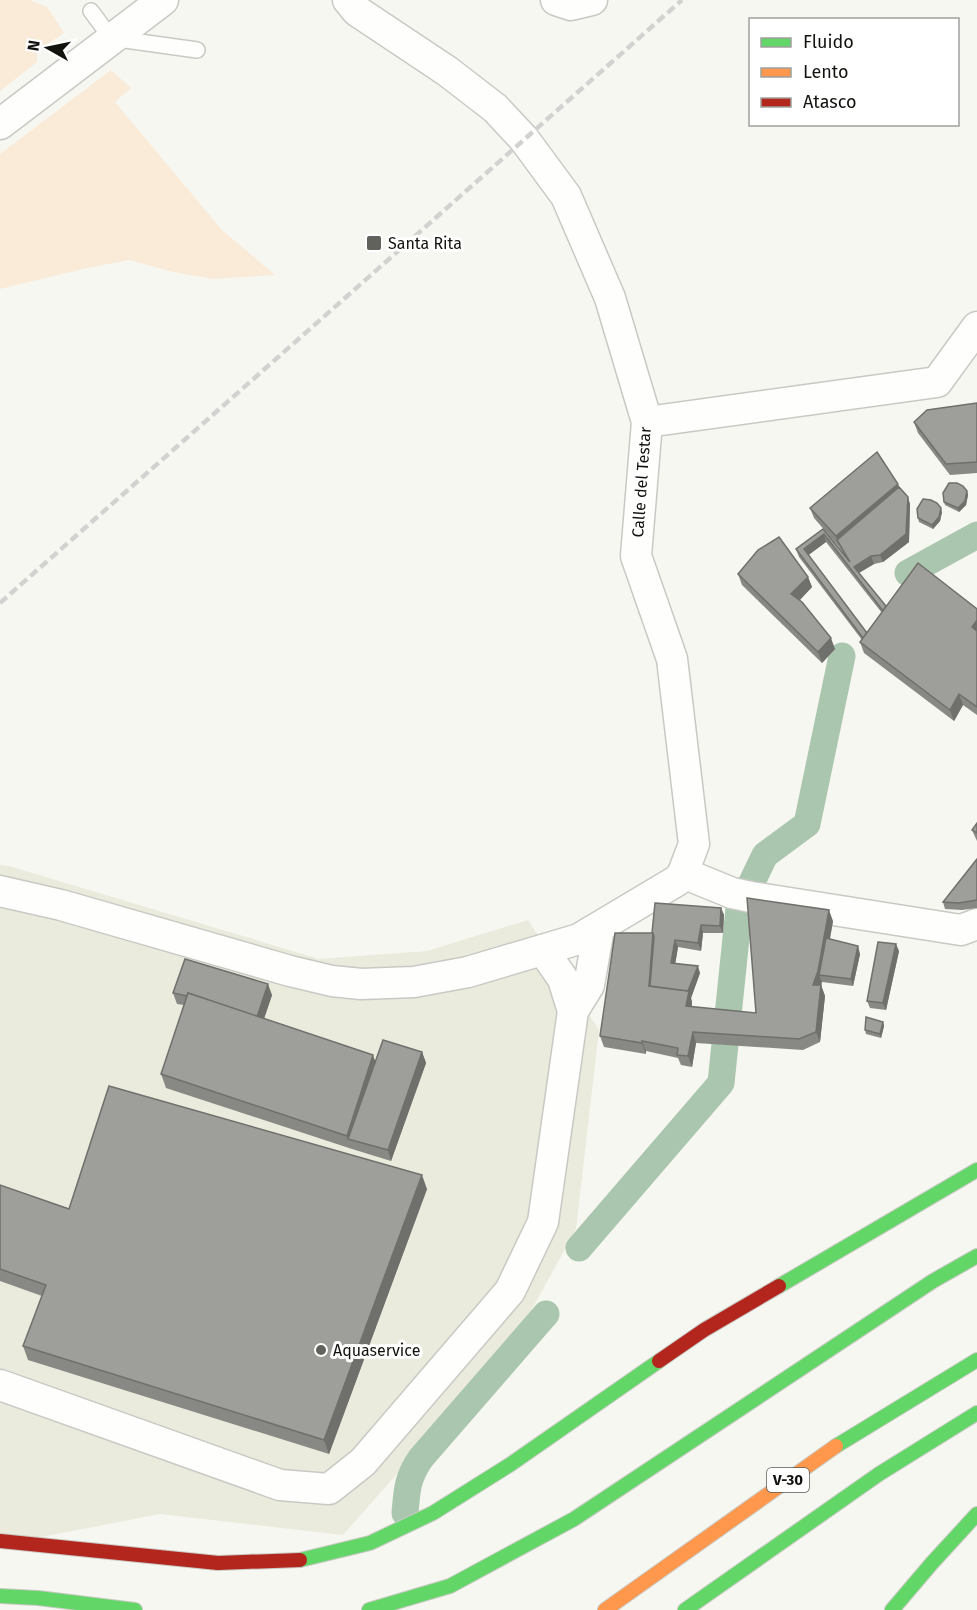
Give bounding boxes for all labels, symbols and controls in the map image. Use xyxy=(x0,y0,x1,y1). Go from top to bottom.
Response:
north arrow xyxy=(18,18,78,78)
legend xyxy=(749,18,959,126)
text: Fluido xyxy=(803,31,854,53)
text: N xyxy=(23,39,44,52)
text: Lento xyxy=(803,61,849,83)
text: Atasco xyxy=(803,91,856,113)
marker: Santa Rita xyxy=(365,234,383,252)
place label: Santa Rita xyxy=(388,234,462,253)
street label: Calle del Testar xyxy=(628,425,655,538)
place label: Aquaservice xyxy=(333,1341,420,1360)
marker: Aquaservice xyxy=(314,1343,328,1357)
road number: V-30 xyxy=(767,1468,809,1492)

